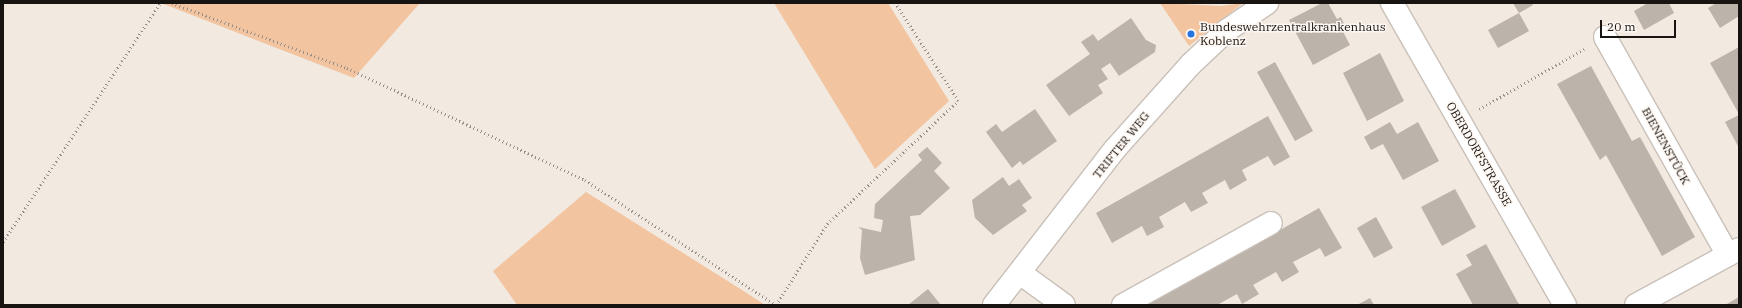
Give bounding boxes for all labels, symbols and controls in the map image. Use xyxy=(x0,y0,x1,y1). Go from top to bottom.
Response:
scale bar xyxy=(1602,12,1678,38)
text: 20 m xyxy=(1607,19,1636,34)
place label: Bundeswehrzentralkrankenhaus Koblenz xyxy=(1200,20,1386,48)
marker: Bundeswehrzentralkrankenhaus Koblenz xyxy=(1185,28,1197,40)
street label: OBERDORFSTRASSE xyxy=(1443,99,1515,209)
street label: BIENENSTÜCK xyxy=(1639,105,1693,187)
street label: TRIFTER WEG xyxy=(1090,109,1152,181)

